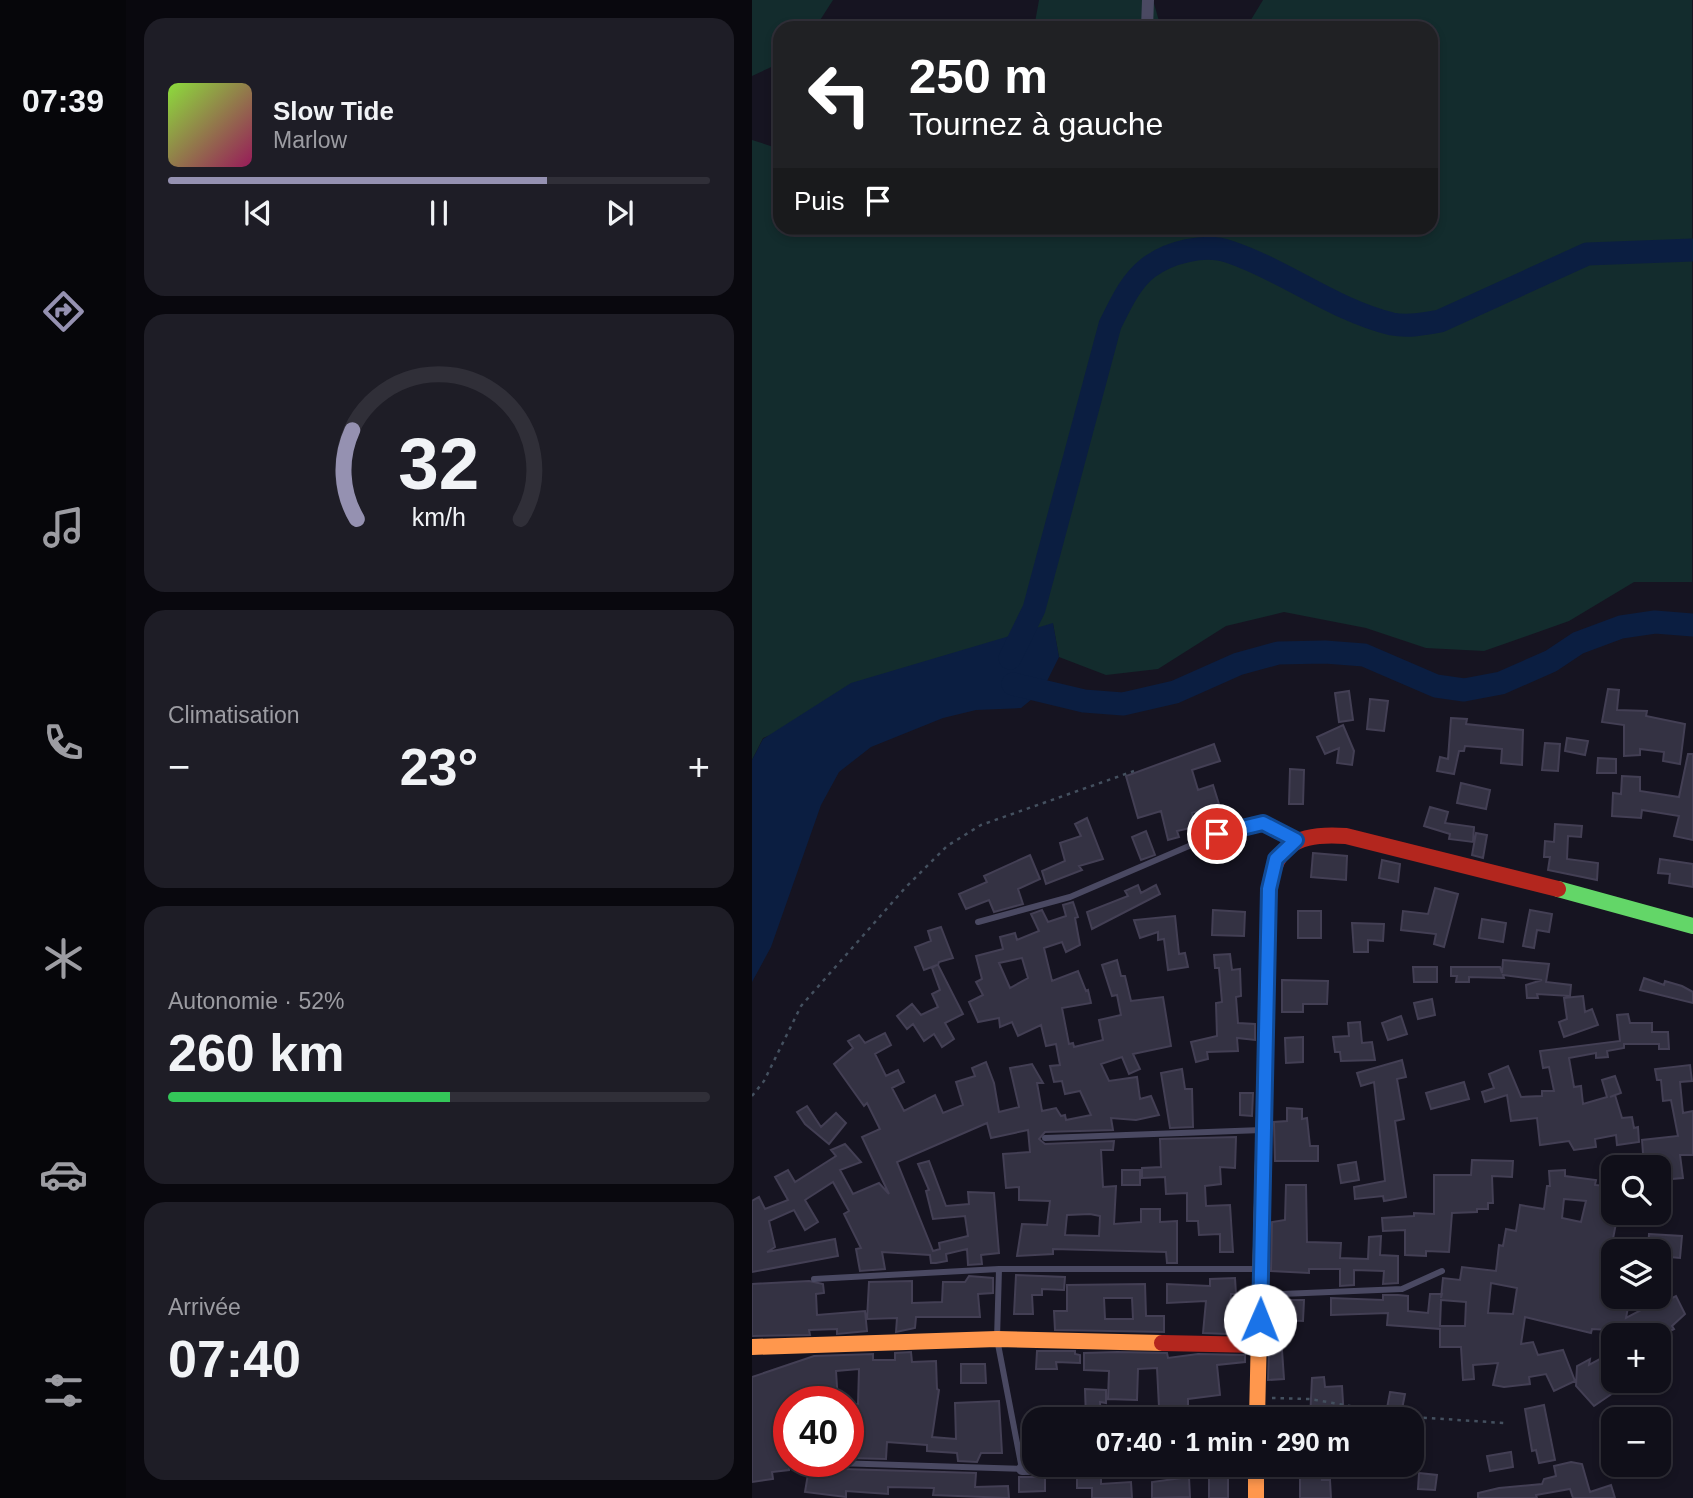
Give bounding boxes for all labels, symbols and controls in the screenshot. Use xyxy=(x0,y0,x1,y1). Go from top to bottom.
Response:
icon: left xyxy=(794,49,885,140)
text: 250 m xyxy=(909,49,1048,103)
text: 07:39 xyxy=(22,83,104,119)
text: Slow Tide xyxy=(273,96,394,126)
text: Tournez à gauche xyxy=(909,106,1163,142)
text: Marlow xyxy=(273,127,347,153)
icon: arrive xyxy=(859,182,897,220)
text: Puis xyxy=(794,186,845,216)
icon: previous xyxy=(239,194,277,232)
icon: pause xyxy=(420,194,458,232)
icon: next xyxy=(601,194,639,232)
icon: directions xyxy=(39,287,88,336)
text: 32 xyxy=(399,423,479,504)
icon: music xyxy=(39,503,88,552)
text: km/h xyxy=(412,503,466,531)
text: Climatisation xyxy=(168,702,300,728)
icon: phone xyxy=(39,718,88,767)
text: 23° xyxy=(400,738,478,796)
text: − xyxy=(168,746,190,788)
text: + xyxy=(688,746,710,788)
pin xyxy=(1187,804,1247,864)
icon: arrive xyxy=(1198,815,1236,853)
icon: climate xyxy=(39,934,88,983)
text: Autonomie · 52% xyxy=(168,988,344,1014)
text: 260 km xyxy=(168,1024,344,1082)
icon: car xyxy=(39,1150,88,1199)
map controls xyxy=(1601,1155,1671,1477)
button: search xyxy=(1601,1155,1671,1225)
button: layers xyxy=(1601,1239,1671,1309)
position arrow xyxy=(1223,1283,1297,1357)
text: Arrivée xyxy=(168,1294,241,1320)
button: + xyxy=(1601,1323,1671,1393)
text: 07:40 xyxy=(168,1330,301,1388)
icon: filters xyxy=(39,1366,88,1415)
speed limit sign: 40 xyxy=(773,1386,864,1477)
button: − xyxy=(1601,1407,1671,1477)
text: 07:40 · 1 min · 290 m xyxy=(1096,1427,1350,1457)

